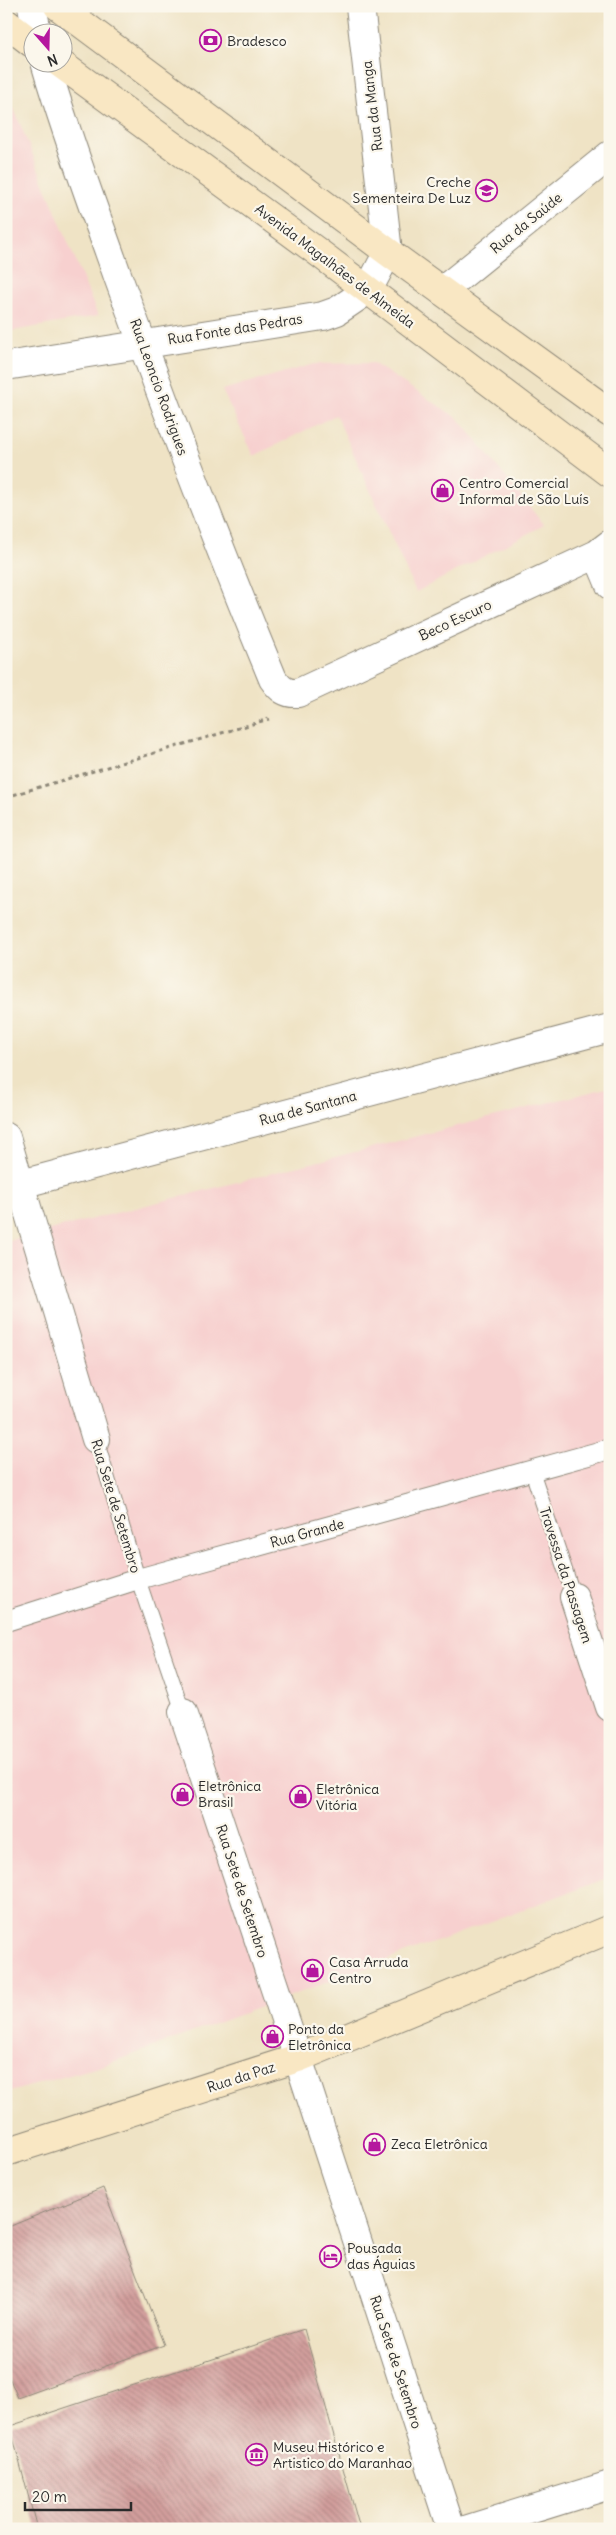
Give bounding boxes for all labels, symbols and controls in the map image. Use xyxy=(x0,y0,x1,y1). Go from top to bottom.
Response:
north arrow xyxy=(22,22,72,72)
bank icon: Bradesco xyxy=(199,29,223,53)
place label: Bradesco xyxy=(227,32,287,50)
text: N xyxy=(45,50,60,70)
street label: Rua da Manga xyxy=(358,60,386,152)
place label: Creche Sementeira De Luz xyxy=(353,173,471,207)
school or university icon: Creche Sementeira De Luz xyxy=(475,178,499,202)
street label: Rua da Saúde xyxy=(486,189,566,257)
street label: Avenida Magalhães de Almeida xyxy=(251,200,419,332)
street label: Rua Fonte das Pedras xyxy=(166,309,304,349)
street label: Rua Leoncio Rodrigues xyxy=(126,316,192,458)
place label: Centro Comercial Informal de São Luís xyxy=(459,474,589,508)
shop icon: Centro Comercial Informal de São Luís xyxy=(431,479,455,503)
street label: Beco Escuro xyxy=(416,595,494,645)
street label: Rua de Santana xyxy=(257,1086,359,1130)
street label: Rua Sete de Setembro xyxy=(87,1437,145,1575)
street label: Travessa da Passagem xyxy=(535,1505,597,1645)
street label: Rua Grande xyxy=(268,1515,346,1551)
place label: Eletrônica Brasil xyxy=(198,1777,261,1811)
place label: Eletrônica Vitória xyxy=(316,1780,379,1814)
shop icon: Eletrônica Brasil xyxy=(170,1782,194,1806)
shop icon: Eletrônica Vitória xyxy=(288,1785,312,1809)
street label: Rua Sete de Setembro xyxy=(212,1822,272,1960)
place label: Casa Arruda Centro xyxy=(329,1953,409,1987)
shop icon: Casa Arruda Centro xyxy=(301,1958,325,1982)
place label: Ponto da Eletrônica xyxy=(288,2020,351,2054)
shop icon: Ponto da Eletrônica xyxy=(260,2025,284,2049)
street label: Rua da Paz xyxy=(205,2057,278,2096)
shop icon: Zeca Eletrônica xyxy=(363,2132,387,2156)
place label: Zeca Eletrônica xyxy=(391,2135,488,2153)
place label: Pousada das Águias xyxy=(347,2239,415,2273)
hotel icon: Pousada das Águias xyxy=(319,2244,343,2268)
street label: Rua Sete de Setembro xyxy=(366,2293,426,2431)
place label: Museu Histórico e Artistico do Maranhao xyxy=(273,2438,412,2472)
museum icon: Museu Histórico e Artistico do Maranhao xyxy=(245,2443,269,2467)
scale bar xyxy=(25,2480,131,2512)
text: 20 m xyxy=(32,2487,67,2506)

